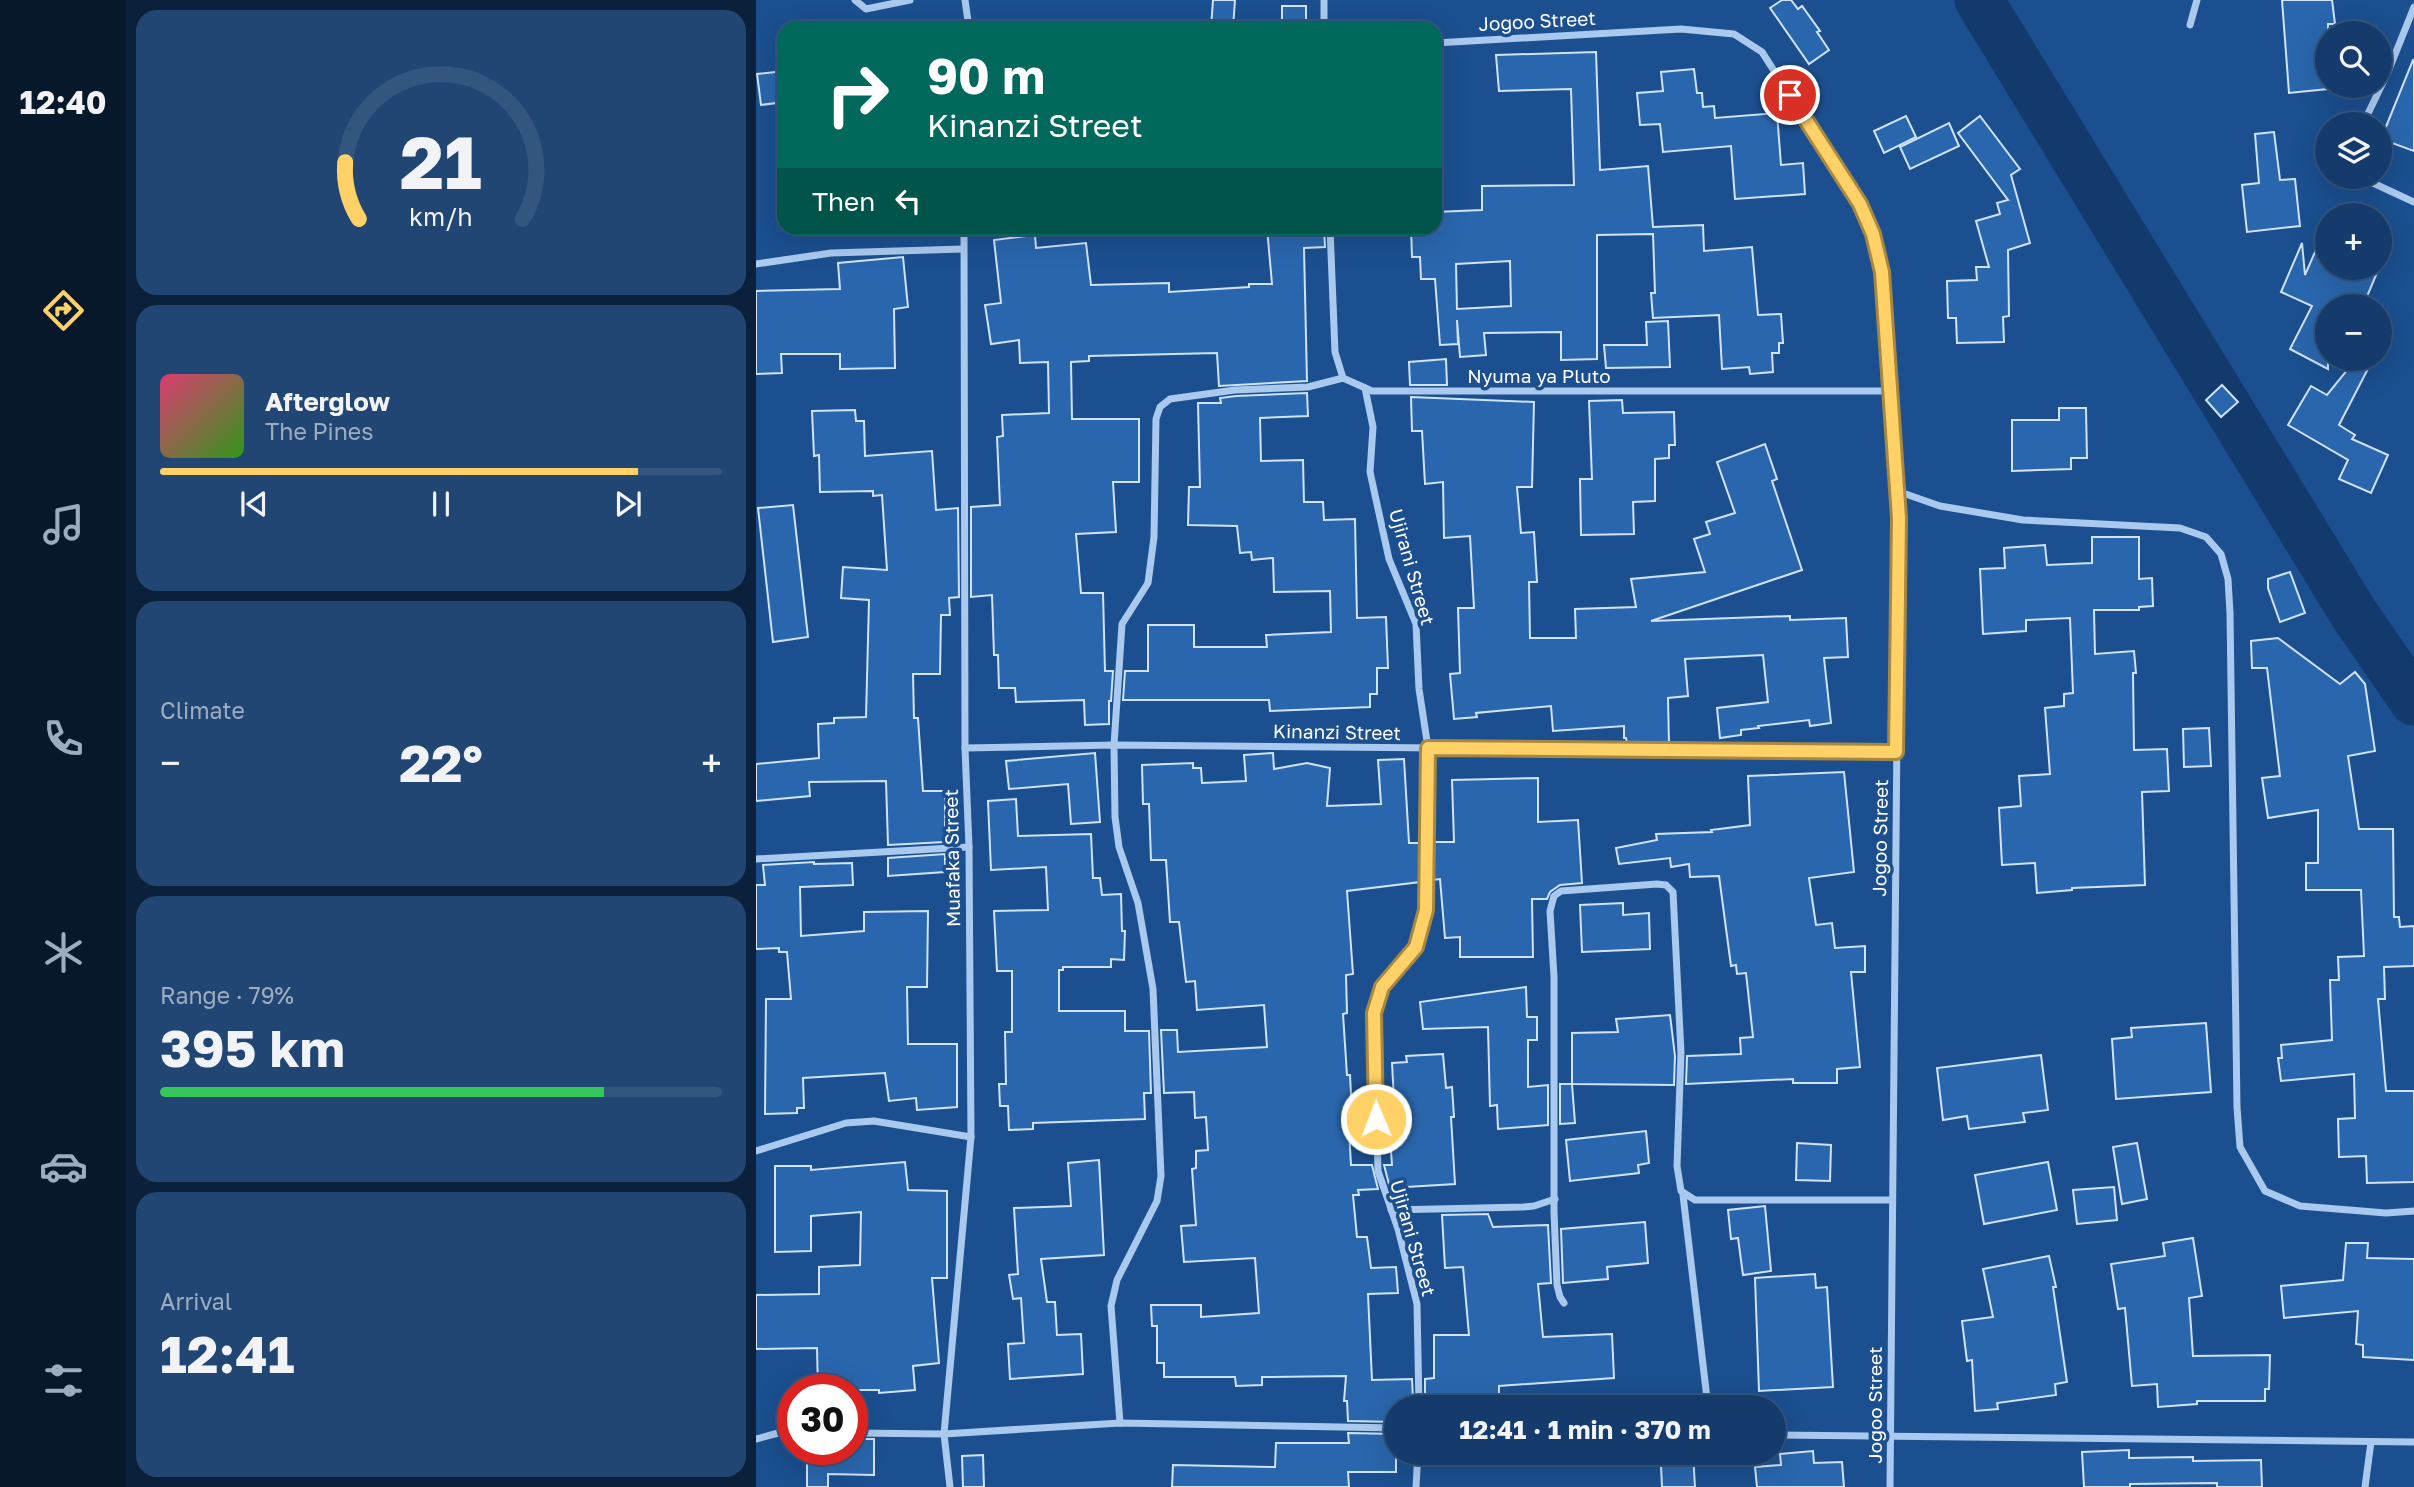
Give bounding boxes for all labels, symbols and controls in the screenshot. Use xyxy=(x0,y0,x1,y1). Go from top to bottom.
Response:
street label: Jogoo Street xyxy=(1478,6,1596,35)
map controls xyxy=(2315,21,2392,371)
button: search xyxy=(2315,21,2392,98)
text: 90 m xyxy=(927,46,1045,105)
icon: right xyxy=(812,49,903,140)
pin xyxy=(1760,65,1820,125)
icon: arrive xyxy=(1771,76,1809,114)
text: 12:40 xyxy=(19,83,107,121)
text: Kinanzi Street xyxy=(927,106,1143,144)
button: layers xyxy=(2315,112,2392,189)
text: 21 xyxy=(400,118,482,205)
icon: left xyxy=(889,182,927,220)
text: Then xyxy=(812,186,875,217)
text: km/h xyxy=(409,201,473,232)
button: + xyxy=(2315,203,2392,280)
icon: directions xyxy=(39,286,88,335)
button: − xyxy=(2315,294,2392,371)
street label: Nyuma ya Pluto xyxy=(1467,364,1611,387)
text: Afterglow xyxy=(265,386,390,417)
text: The Pines xyxy=(265,417,373,445)
icon: previous xyxy=(235,485,273,523)
icon: pause xyxy=(422,485,460,523)
icon: next xyxy=(609,485,647,523)
icon: music xyxy=(39,500,88,549)
street label: Ujirani Street xyxy=(1385,506,1440,628)
text: Climate xyxy=(160,696,245,724)
icon: phone xyxy=(39,714,88,763)
street label: Kinanzi Street xyxy=(1273,719,1401,744)
text: 22° xyxy=(399,731,483,793)
text: − xyxy=(160,740,181,785)
text: + xyxy=(701,740,722,785)
street label: Jogoo Street xyxy=(1867,779,1892,897)
street label: Muafaka Street xyxy=(939,789,964,927)
icon: climate xyxy=(39,928,88,977)
text: Range · 79% xyxy=(160,981,294,1009)
text: 395 km xyxy=(160,1016,345,1078)
position arrow xyxy=(1339,1082,1413,1156)
icon: car xyxy=(39,1142,88,1191)
street label: Ujirani Street xyxy=(1386,1177,1441,1299)
text: Arrival xyxy=(160,1287,232,1315)
text: 12:41 xyxy=(160,1322,294,1384)
street label: Jogoo Street xyxy=(1863,1346,1886,1464)
icon: filters xyxy=(39,1356,88,1405)
speed limit sign: 30 xyxy=(777,1374,868,1465)
text: 12:41 · 1 min · 370 m xyxy=(1459,1414,1711,1445)

